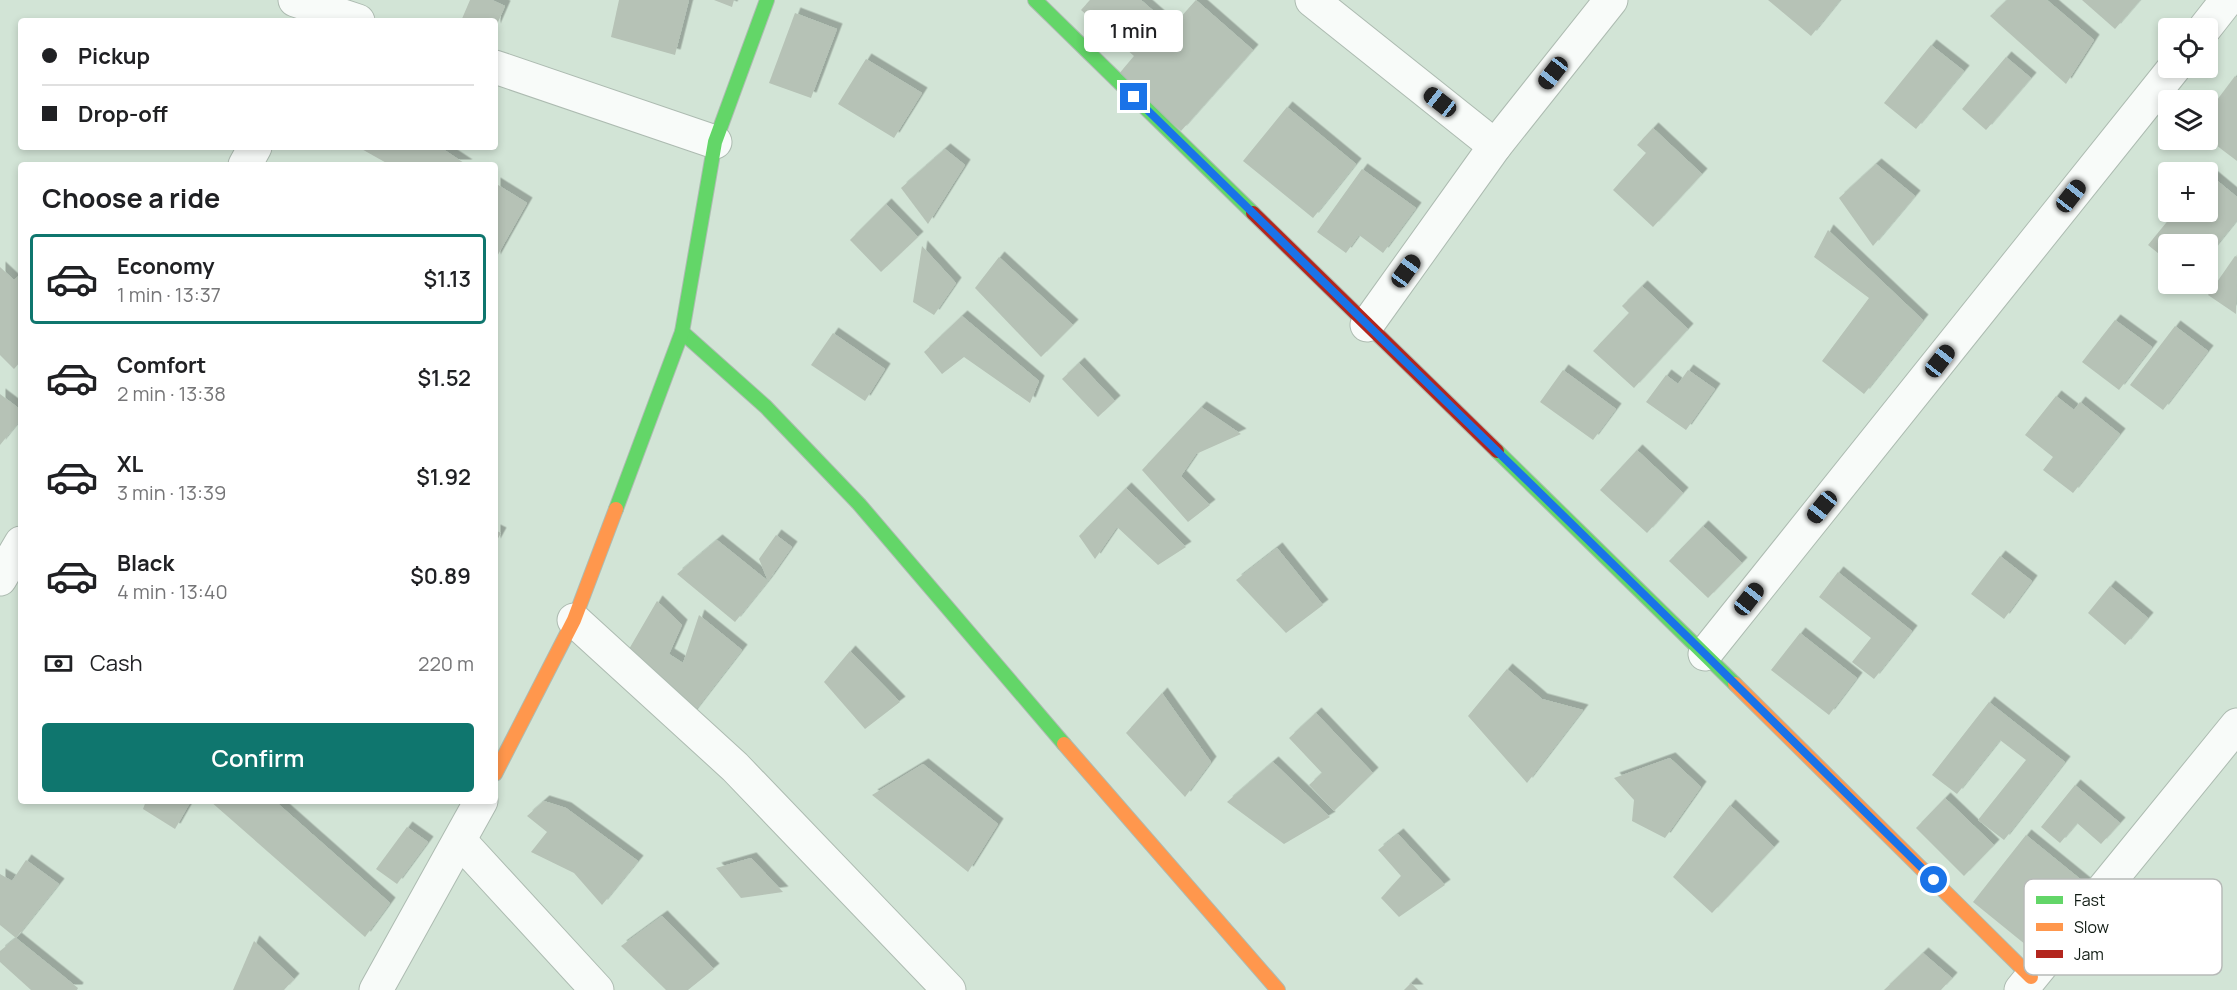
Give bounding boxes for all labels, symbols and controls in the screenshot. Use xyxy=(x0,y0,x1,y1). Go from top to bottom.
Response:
callout: 1 min xyxy=(1084,10,1184,52)
text: 1 min xyxy=(1110,17,1157,44)
map controls xyxy=(2158,18,2218,294)
button: locate xyxy=(2158,18,2218,78)
text: Pickup xyxy=(78,41,150,71)
car xyxy=(1535,53,1571,93)
route end xyxy=(1120,83,1147,110)
car xyxy=(1420,84,1460,120)
button: layers xyxy=(2158,90,2218,150)
text: Drop-off xyxy=(78,99,168,129)
button: + xyxy=(2158,162,2218,222)
car xyxy=(2053,176,2089,216)
text: Choose a ride xyxy=(42,179,220,216)
button: − xyxy=(2158,234,2218,294)
text: Economy xyxy=(117,251,215,281)
car xyxy=(1388,251,1424,291)
icon: car xyxy=(45,252,99,306)
text: $1.13 xyxy=(424,264,471,294)
text: 1 min · 13:37 xyxy=(117,281,221,308)
car xyxy=(1922,341,1958,381)
text: Comfort xyxy=(117,350,206,380)
icon: car xyxy=(45,351,99,405)
text: $1.52 xyxy=(418,363,471,393)
text: 2 min · 13:38 xyxy=(117,380,226,407)
text: XL xyxy=(117,449,143,479)
icon: car xyxy=(45,450,99,504)
text: $1.92 xyxy=(416,462,471,492)
text: 3 min · 13:39 xyxy=(117,479,226,506)
car xyxy=(1804,487,1840,527)
text: Black xyxy=(117,548,174,578)
icon: car xyxy=(45,549,99,603)
text: $0.89 xyxy=(410,561,471,591)
text: 4 min · 13:40 xyxy=(117,578,228,605)
car xyxy=(1731,579,1767,619)
icon: cash xyxy=(42,647,75,680)
text: Cash xyxy=(90,648,143,678)
text: 220 m xyxy=(418,650,474,677)
button: Confirm xyxy=(42,723,474,792)
route start xyxy=(1920,866,1947,893)
legend xyxy=(2024,879,2222,975)
text: Fast xyxy=(2074,889,2105,911)
text: Slow xyxy=(2074,916,2109,938)
text: Jam xyxy=(2074,943,2104,965)

